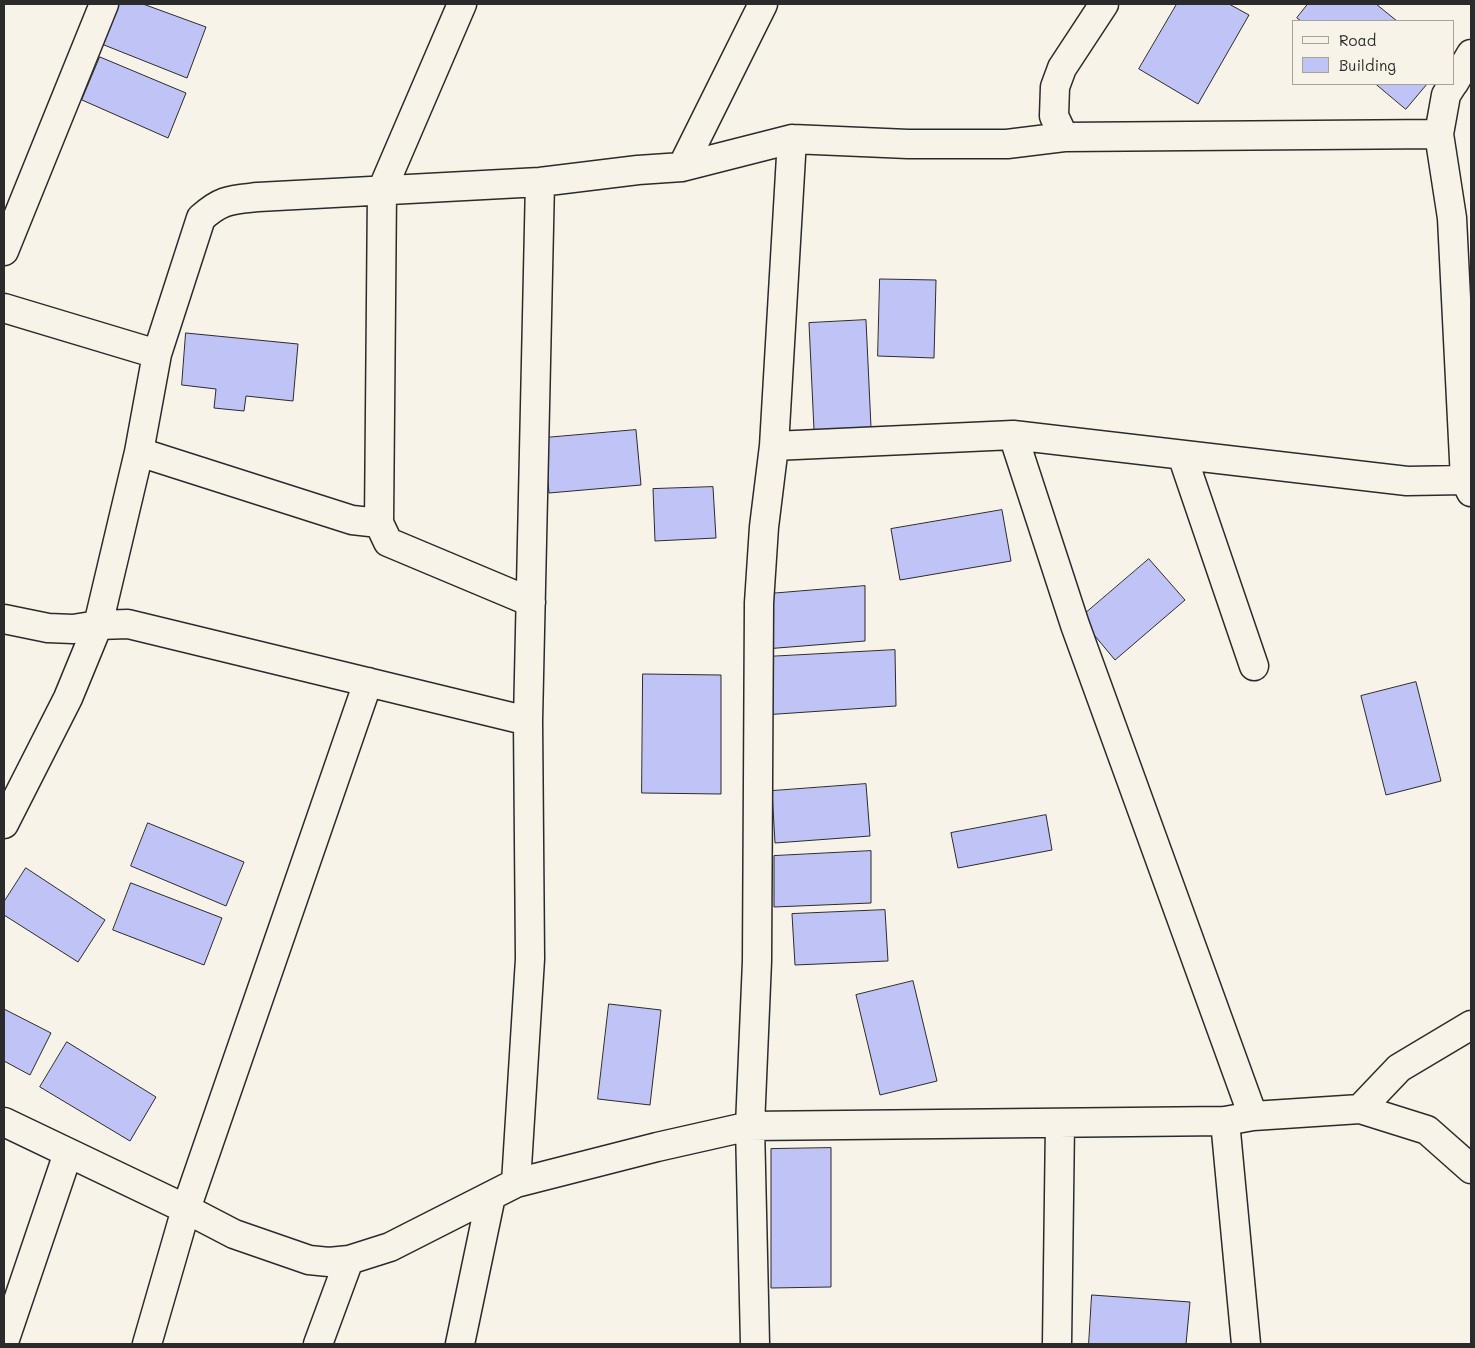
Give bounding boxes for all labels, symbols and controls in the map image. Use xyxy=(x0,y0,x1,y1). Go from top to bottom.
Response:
legend xyxy=(1292,20,1455,85)
text: Road xyxy=(1339,30,1376,50)
text: Building xyxy=(1339,55,1396,75)

